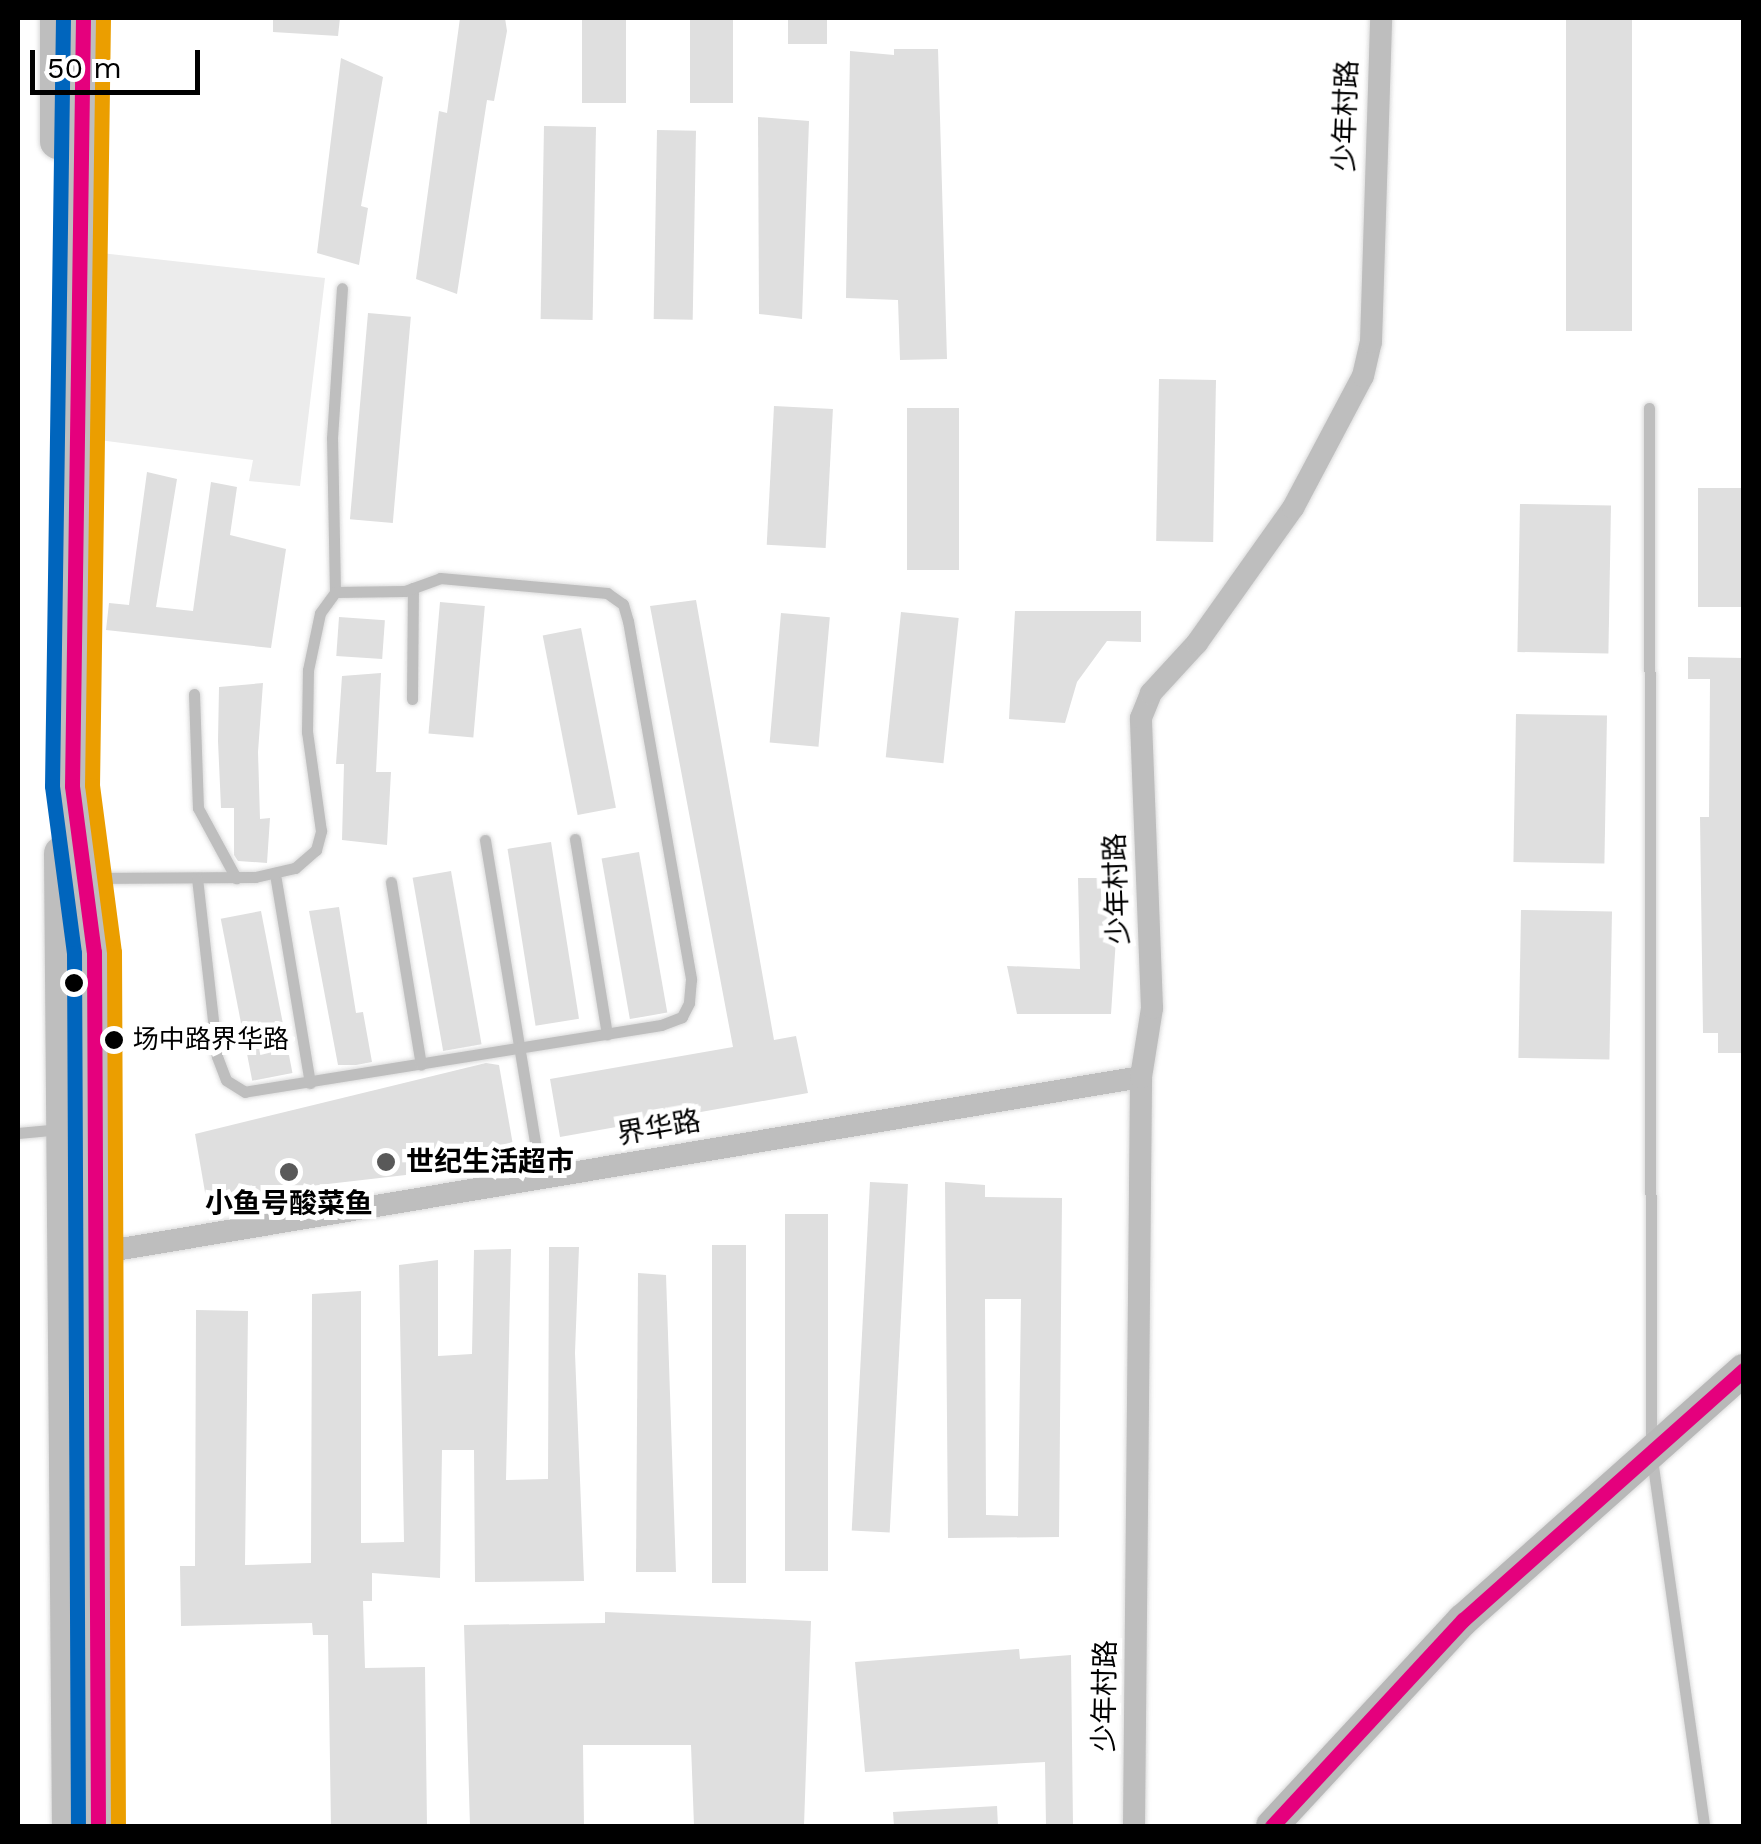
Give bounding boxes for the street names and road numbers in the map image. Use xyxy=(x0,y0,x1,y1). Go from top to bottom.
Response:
street label: 少年村路 xyxy=(1327,59,1365,173)
street label: 少年村路 xyxy=(1098,832,1136,946)
street label: 界华路 xyxy=(615,1104,703,1152)
street label: 少年村路 xyxy=(1087,1640,1123,1752)

